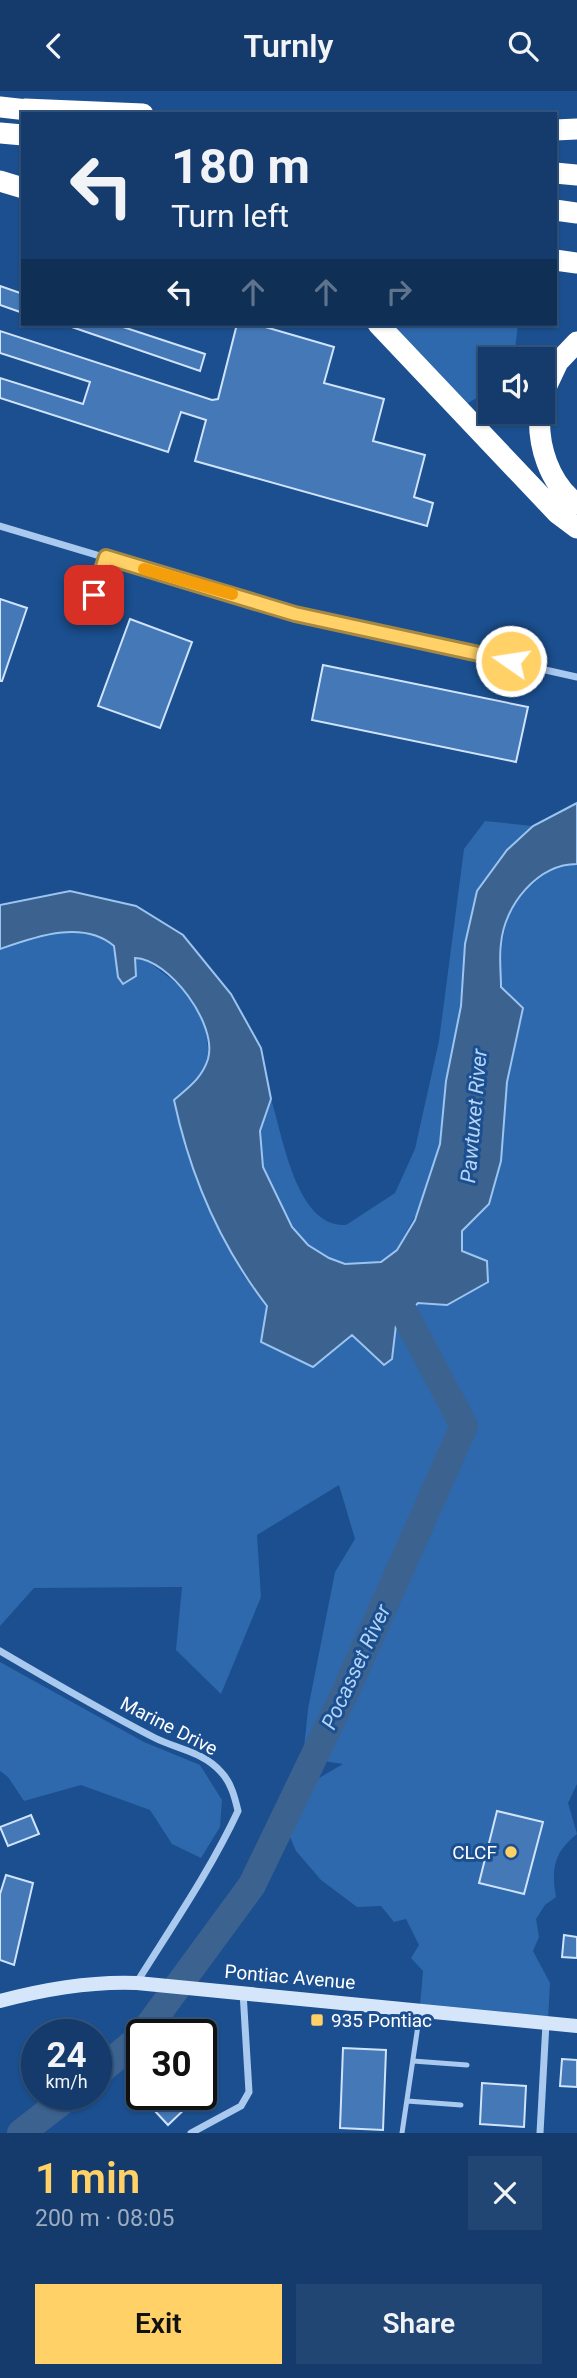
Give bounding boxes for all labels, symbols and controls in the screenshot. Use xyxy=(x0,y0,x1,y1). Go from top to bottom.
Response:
icon: back xyxy=(35,27,73,65)
text: Turnly xyxy=(244,27,333,65)
icon: search xyxy=(504,27,542,65)
text: 180 m xyxy=(171,138,310,195)
icon: left xyxy=(56,140,147,231)
text: Turn left xyxy=(171,197,289,235)
icon: left xyxy=(161,273,199,311)
icon: ahead xyxy=(234,273,272,311)
icon: ahead xyxy=(307,273,345,311)
icon: right xyxy=(380,273,418,311)
map controls xyxy=(478,347,555,424)
button: sound xyxy=(478,347,555,424)
pin xyxy=(64,565,124,625)
icon: arrive xyxy=(75,576,113,614)
position arrow xyxy=(474,624,548,698)
water label: Pawtuxet River xyxy=(456,1047,492,1184)
water label: Pocasset River xyxy=(317,1600,396,1733)
street label: Marine Drive xyxy=(117,1692,221,1760)
place label: CLCF xyxy=(452,1841,497,1864)
marker: CLCF xyxy=(503,1844,519,1860)
street label: Pontiac Avenue xyxy=(224,1960,356,1994)
place label: 935 Pontiac xyxy=(331,2009,432,2032)
marker: 935 Pontiac xyxy=(309,2012,325,2028)
speed limit sign: 30 xyxy=(126,2019,217,2110)
text: 24 xyxy=(46,2035,87,2076)
text: km/h xyxy=(45,2071,88,2092)
text: 1 min xyxy=(35,2154,140,2203)
button: close xyxy=(468,2156,542,2230)
text: 200 m · 08:05 xyxy=(35,2205,174,2232)
button: Exit xyxy=(35,2284,282,2364)
button: Share xyxy=(296,2284,542,2364)

